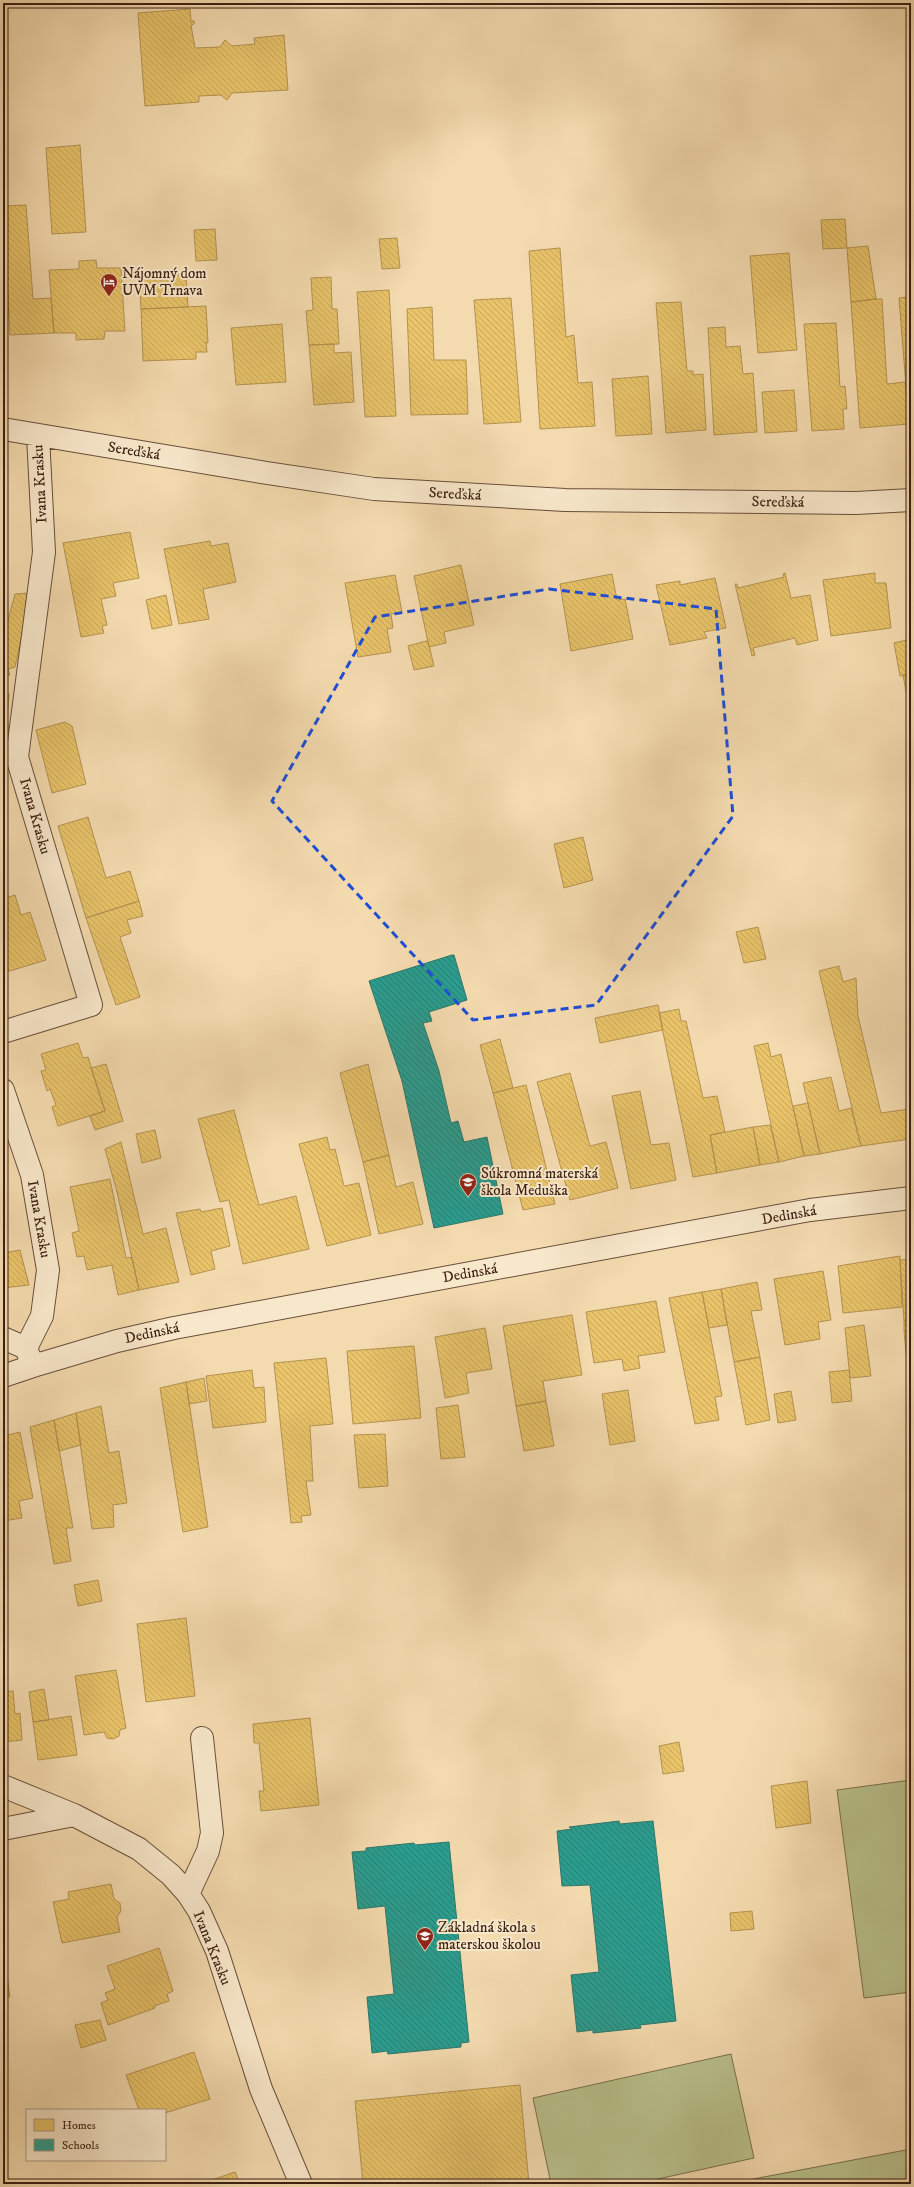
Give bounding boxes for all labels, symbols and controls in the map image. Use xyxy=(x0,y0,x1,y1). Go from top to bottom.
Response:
place label: Nájomný dom UVM Trnava xyxy=(122,264,207,300)
hotel icon: Nájomný dom UVM Trnava xyxy=(99,272,119,297)
street label: Sereďská xyxy=(107,438,162,465)
street label: Ivana Krasku xyxy=(28,444,52,524)
street label: Sereďská xyxy=(428,483,482,505)
street label: Sereďská xyxy=(752,492,805,512)
street label: Ivana Krasku xyxy=(15,776,55,856)
place label: Súkromná materská škola Meduška xyxy=(481,1164,599,1200)
school or university icon: Súkromná materská škola Meduška xyxy=(458,1172,478,1197)
street label: Ivana Krasku xyxy=(23,1179,55,1259)
street label: Dedinská xyxy=(760,1201,819,1229)
street label: Dedinská xyxy=(441,1259,500,1287)
street label: Dedinská xyxy=(123,1318,182,1348)
street label: Ivana Krasku xyxy=(189,1908,235,1988)
place label: Základná škola s materskou školou xyxy=(438,1918,541,1954)
school or university icon: Základná škola s materskou školou xyxy=(415,1926,435,1951)
legend xyxy=(26,2109,166,2161)
text: Homes xyxy=(62,2118,96,2133)
text: Schools xyxy=(62,2138,99,2153)

